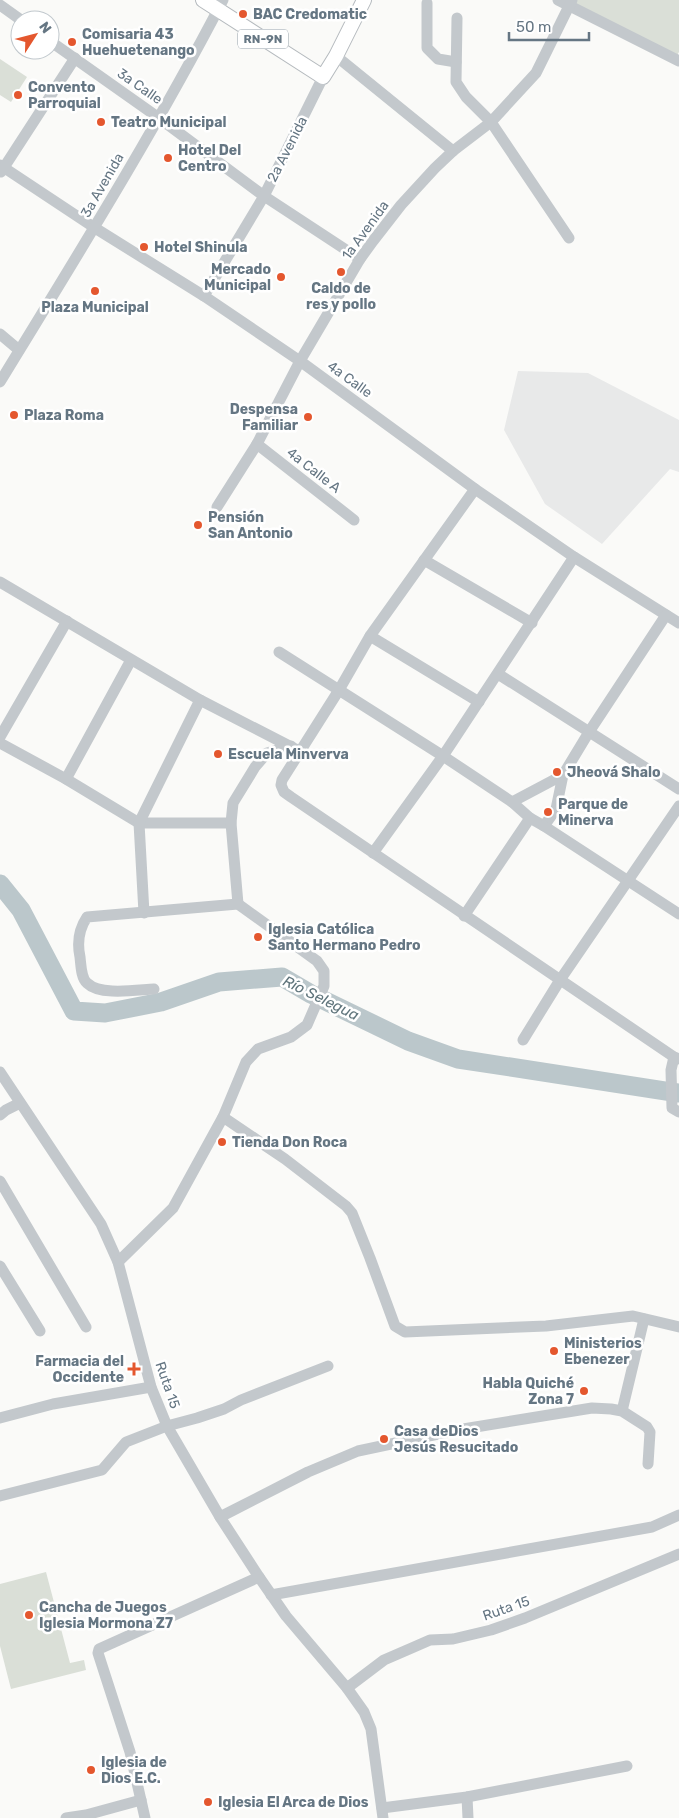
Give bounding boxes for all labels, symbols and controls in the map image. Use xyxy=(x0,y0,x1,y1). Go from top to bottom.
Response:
place label: BAC Credomatic xyxy=(253,6,367,23)
marker: BAC Credomatic xyxy=(237,8,249,20)
north arrow xyxy=(10,10,60,60)
scale bar xyxy=(509,10,589,42)
text: 50 m xyxy=(516,18,551,36)
text: N xyxy=(35,19,55,37)
place label: Comisaria 43 Huehuetenango xyxy=(82,26,195,59)
road number: RN-9N xyxy=(238,30,288,48)
marker: Comisaria 43 Huehuetenango xyxy=(66,36,78,48)
street label: 3a Calle xyxy=(114,65,166,108)
place label: Convento Parroquial xyxy=(28,79,101,112)
marker: Convento Parroquial xyxy=(12,89,24,101)
place label: Teatro Municipal xyxy=(111,114,226,131)
street label: 2a Avenida xyxy=(264,114,311,185)
marker: Teatro Municipal xyxy=(95,116,107,128)
place label: Hotel Del Centro xyxy=(178,142,241,175)
street label: 3a Avenida xyxy=(77,150,128,220)
marker: Hotel Del Centro xyxy=(162,152,174,164)
street label: 1a Avenida xyxy=(338,197,393,263)
place label: Hotel Shinula xyxy=(154,239,247,256)
marker: Hotel Shinula xyxy=(138,241,150,253)
place label: Mercado Municipal xyxy=(204,261,271,294)
marker: Caldo de res y pollo xyxy=(335,266,347,278)
marker: Mercado Municipal xyxy=(275,271,287,283)
place label: Caldo de res y pollo xyxy=(306,280,376,313)
marker: Plaza Municipal xyxy=(89,285,101,297)
place label: Plaza Municipal xyxy=(41,299,149,316)
street label: 4a Calle xyxy=(324,357,376,402)
place label: Despensa Familiar xyxy=(230,401,299,434)
place label: Plaza Roma xyxy=(24,407,104,424)
marker: Plaza Roma xyxy=(8,409,20,421)
marker: Despensa Familiar xyxy=(302,411,314,423)
street label: 4a Calle A xyxy=(283,444,345,497)
place label: Pensión San Antonio xyxy=(208,509,293,542)
marker: Pensión San Antonio xyxy=(192,519,204,531)
place label: Escuela Minverva xyxy=(228,746,349,763)
marker: Escuela Minverva xyxy=(212,748,224,760)
place label: Jheová Shalo xyxy=(567,764,661,781)
marker: Jheová Shalo xyxy=(551,766,563,778)
place label: Parque de Minerva xyxy=(558,796,628,829)
marker: Parque de Minerva xyxy=(542,806,554,818)
place label: Iglesia Católica Santo Hermano Pedro xyxy=(268,921,421,954)
marker: Iglesia Católica Santo Hermano Pedro xyxy=(252,931,264,943)
water label: Río Selegua xyxy=(280,972,362,1024)
place label: Tienda Don Roca xyxy=(232,1134,347,1151)
marker: Tienda Don Roca xyxy=(216,1136,228,1148)
place label: Ministerios Ebenezer xyxy=(564,1335,642,1368)
marker: Ministerios Ebenezer xyxy=(548,1345,560,1357)
place label: Farmacia del Occidente xyxy=(35,1353,124,1386)
street label: Ruta 15 xyxy=(152,1359,183,1411)
marker: Farmacia del Occidente xyxy=(128,1363,140,1375)
place label: Habla Quiché Zona 7 xyxy=(483,1375,574,1408)
marker: Habla Quiché Zona 7 xyxy=(578,1385,590,1397)
place label: Casa deDios Jesús Resucitado xyxy=(394,1423,518,1456)
marker: Casa deDios Jesús Resucitado xyxy=(378,1433,390,1445)
street label: Ruta 15 xyxy=(480,1593,532,1624)
place label: Cancha de Juegos Iglesia Mormona Z7 xyxy=(39,1599,173,1632)
marker: Cancha de Juegos Iglesia Mormona Z7 xyxy=(23,1609,35,1621)
place label: Iglesia de Dios E.C. xyxy=(101,1754,167,1787)
marker: Iglesia de Dios E.C. xyxy=(85,1764,97,1776)
place label: Iglesia El Arca de Dios xyxy=(218,1794,369,1811)
marker: Iglesia El Arca de Dios xyxy=(202,1796,214,1808)

